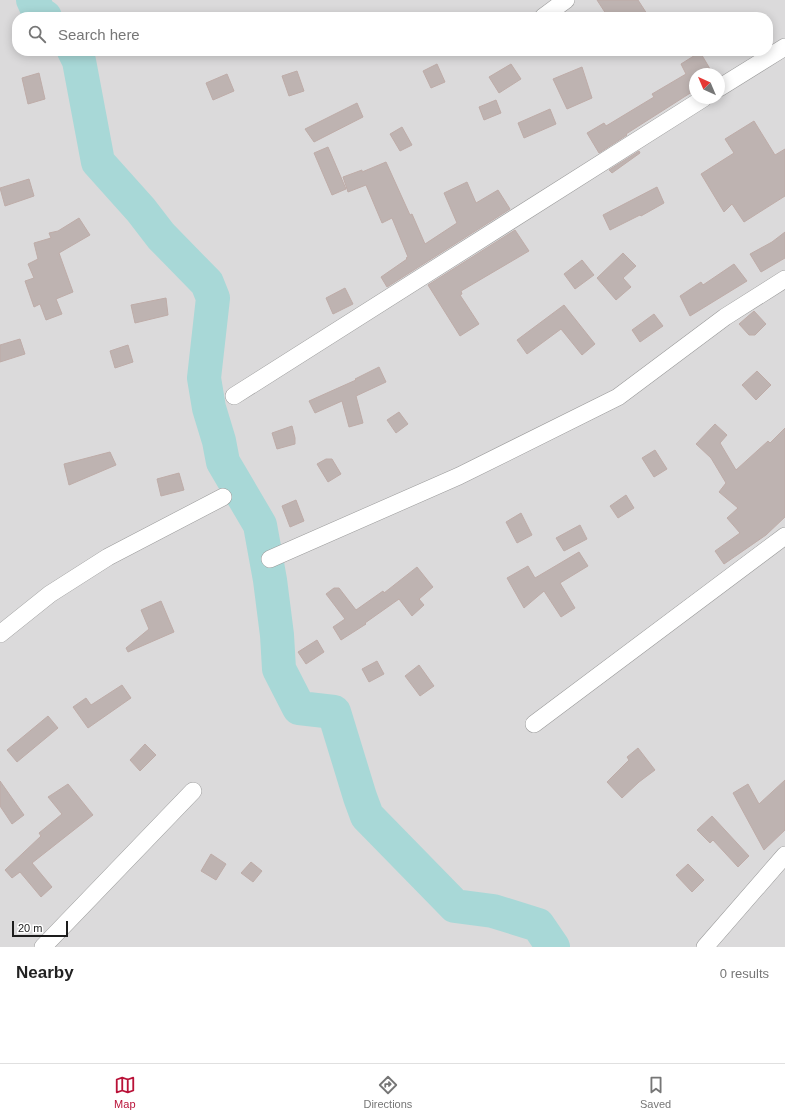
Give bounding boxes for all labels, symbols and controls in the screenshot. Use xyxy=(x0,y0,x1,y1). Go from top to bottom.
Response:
search box xyxy=(12,12,773,56)
icon: search xyxy=(26,23,48,45)
text: Search here xyxy=(58,26,140,43)
north arrow xyxy=(689,68,725,104)
scale bar xyxy=(12,919,68,938)
text: 20 m xyxy=(18,922,42,934)
text: Nearby xyxy=(16,963,74,982)
text: 0 results xyxy=(720,966,769,981)
tab: Map xyxy=(114,1074,136,1110)
tab: Directions xyxy=(363,1074,412,1110)
tab: Saved xyxy=(640,1074,671,1110)

